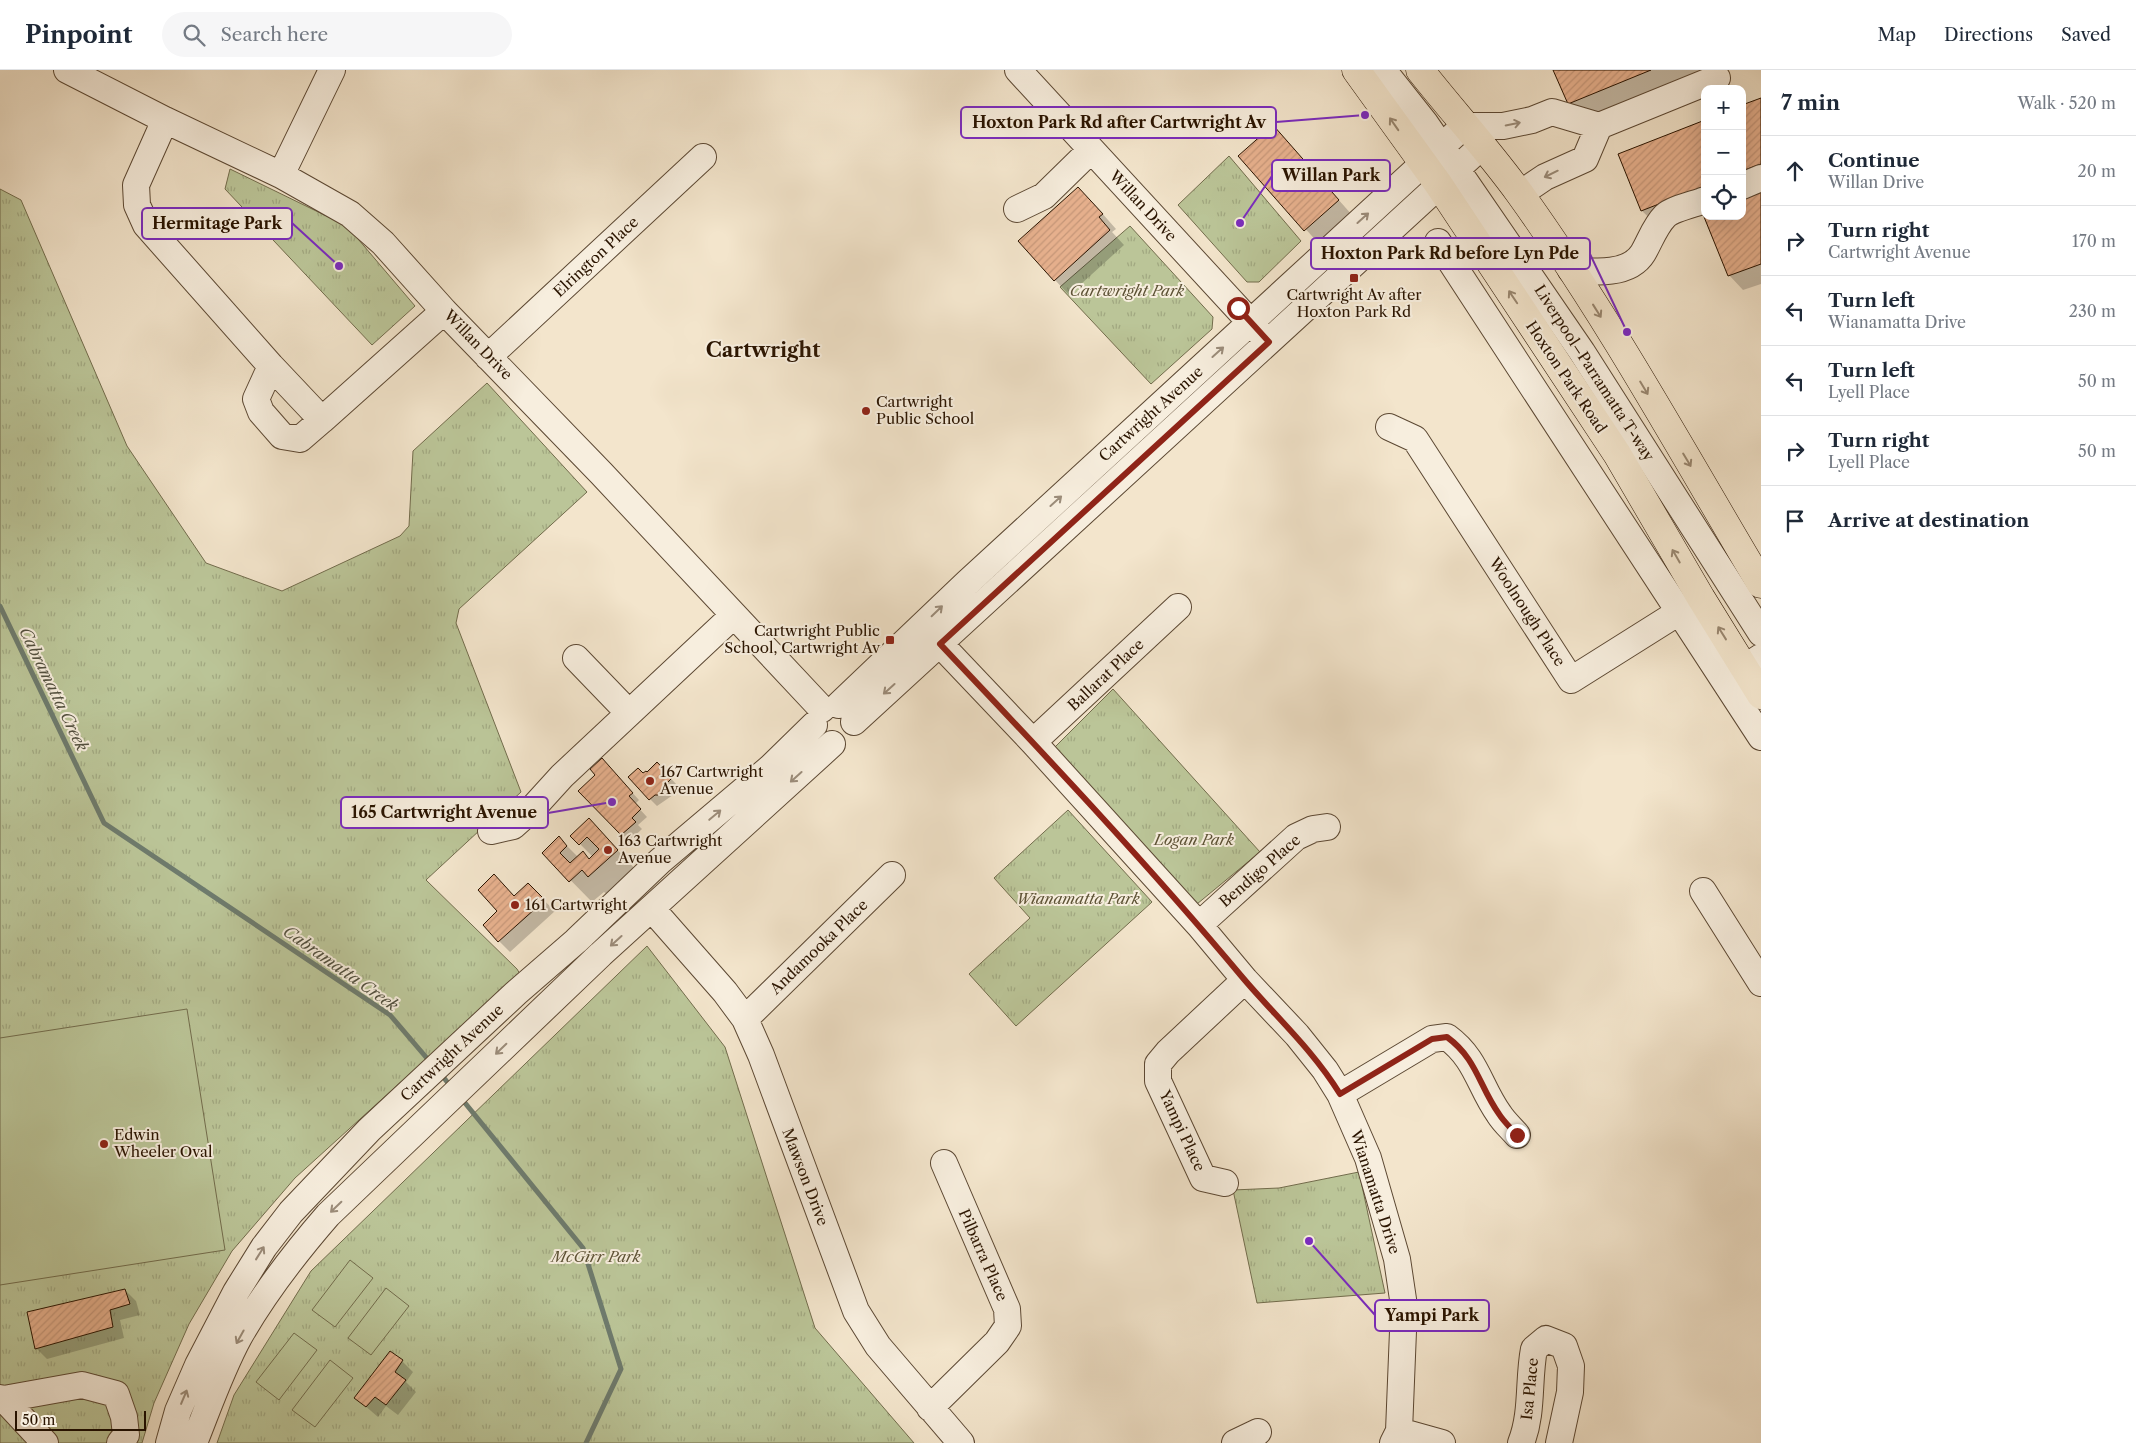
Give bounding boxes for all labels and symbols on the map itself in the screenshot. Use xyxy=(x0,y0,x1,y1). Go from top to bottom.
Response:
callout: Hoxton Park Rd after Cartwright Av xyxy=(961,107,1276,138)
text: Hoxton Park Rd after Cartwright Av xyxy=(972,112,1267,132)
one-way arrow xyxy=(1389,117,1399,131)
one-way arrow xyxy=(1505,118,1521,128)
callout: Willan Park xyxy=(1272,160,1390,191)
street label: Willan Drive xyxy=(1105,165,1181,245)
text: Willan Park xyxy=(1281,165,1381,185)
one-way arrow xyxy=(1544,170,1559,179)
callout: Hermitage Park xyxy=(142,208,292,239)
street label: Elrington Place xyxy=(549,212,642,301)
text: Hermitage Park xyxy=(152,213,282,233)
one-way arrow xyxy=(1356,213,1369,224)
callout: Hoxton Park Rd before Lyn Pde xyxy=(1311,238,1590,269)
text: Hoxton Park Rd before Lyn Pde xyxy=(1321,243,1580,263)
marker: Cartwright Av after Hoxton Park Rd xyxy=(1348,272,1360,284)
park label: Cartwright Park xyxy=(1070,281,1185,300)
street label: Liverpool–Parramatta T-way xyxy=(1530,281,1659,465)
place label: Cartwright Av after Hoxton Park Rd xyxy=(1286,285,1422,321)
one-way arrow xyxy=(1508,290,1518,304)
route start xyxy=(1227,297,1250,320)
one-way arrow xyxy=(1592,303,1602,317)
street label: Willan Drive xyxy=(440,305,517,384)
street label: Hoxton Park Road xyxy=(1522,317,1611,436)
district label: Cartwright xyxy=(706,338,820,362)
one-way arrow xyxy=(1212,346,1225,358)
street label: Cartwright Avenue xyxy=(1095,362,1207,465)
one-way arrow xyxy=(1640,381,1650,395)
place label: Cartwright Public School xyxy=(876,392,975,428)
marker: Cartwright Public School xyxy=(860,405,872,417)
one-way arrow xyxy=(1682,453,1692,467)
one-way arrow xyxy=(1050,495,1063,506)
one-way arrow xyxy=(1671,549,1681,564)
street label: Woolnough Place xyxy=(1485,553,1570,670)
one-way arrow xyxy=(931,605,943,617)
place label: Cartwright Public School, Cartwright Av xyxy=(724,621,881,657)
water label: Cabramatta Creek xyxy=(15,624,93,755)
one-way arrow xyxy=(1717,626,1727,640)
marker: Cartwright Public School, Cartwright Av xyxy=(884,634,896,646)
street label: Ballarat Place xyxy=(1064,635,1148,715)
one-way arrow xyxy=(882,684,895,695)
place label: 167 Cartwright Avenue xyxy=(659,762,764,798)
one-way arrow xyxy=(790,771,803,783)
marker: 167 Cartwright Avenue xyxy=(644,775,656,787)
callout: 165 Cartwright Avenue xyxy=(341,797,548,828)
text: 165 Cartwright Avenue xyxy=(351,802,537,822)
one-way arrow xyxy=(709,809,722,821)
park label: Logan Park xyxy=(1153,830,1234,849)
street label: Bendigo Place xyxy=(1215,830,1304,911)
place label: 163 Cartwright Avenue xyxy=(617,831,723,867)
marker: 163 Cartwright Avenue xyxy=(602,844,614,856)
park label: Wianamatta Park xyxy=(1016,889,1140,908)
place label: 161 Cartwright xyxy=(525,895,628,914)
street label: Andamooka Place xyxy=(765,895,871,999)
marker: 161 Cartwright xyxy=(509,899,521,911)
water label: Cabramatta Creek xyxy=(280,921,403,1015)
one-way arrow xyxy=(609,935,622,947)
street label: Cartwright Avenue xyxy=(396,1000,507,1105)
one-way arrow xyxy=(495,1043,508,1055)
street label: Yampi Place xyxy=(1155,1086,1210,1174)
route end xyxy=(1506,1124,1529,1147)
place label: Edwin Wheeler Oval xyxy=(113,1125,213,1161)
street label: Mawson Drive xyxy=(778,1125,833,1228)
street label: Wianamatta Drive xyxy=(1346,1126,1405,1256)
marker: Edwin Wheeler Oval xyxy=(98,1138,110,1150)
one-way arrow xyxy=(330,1201,342,1213)
street label: Pilbarra Place xyxy=(955,1206,1012,1304)
one-way arrow xyxy=(256,1247,266,1261)
park label: McGirr Park xyxy=(550,1247,641,1266)
callout: Yampi Park xyxy=(1375,1300,1489,1331)
text: Yampi Park xyxy=(1384,1305,1480,1325)
one-way arrow xyxy=(234,1330,244,1344)
street label: Isa Place xyxy=(1517,1357,1542,1421)
one-way arrow xyxy=(180,1390,190,1405)
scale bar xyxy=(15,1408,146,1431)

